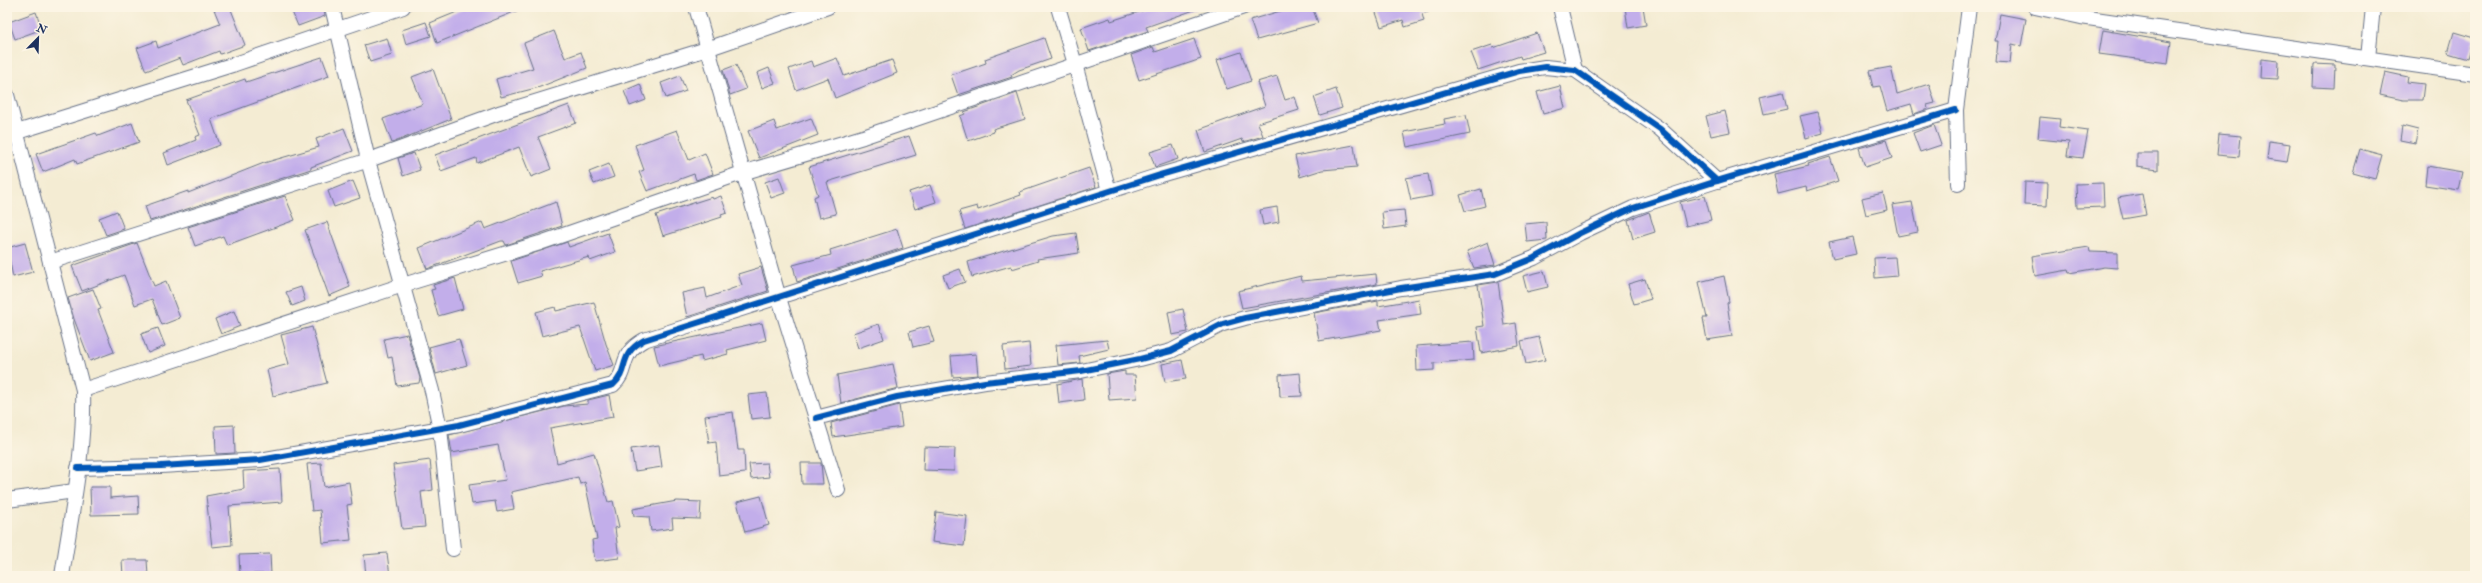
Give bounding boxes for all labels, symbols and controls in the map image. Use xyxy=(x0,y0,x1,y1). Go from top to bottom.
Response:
north arrow xyxy=(18,18,58,58)
text: N xyxy=(34,21,50,38)

